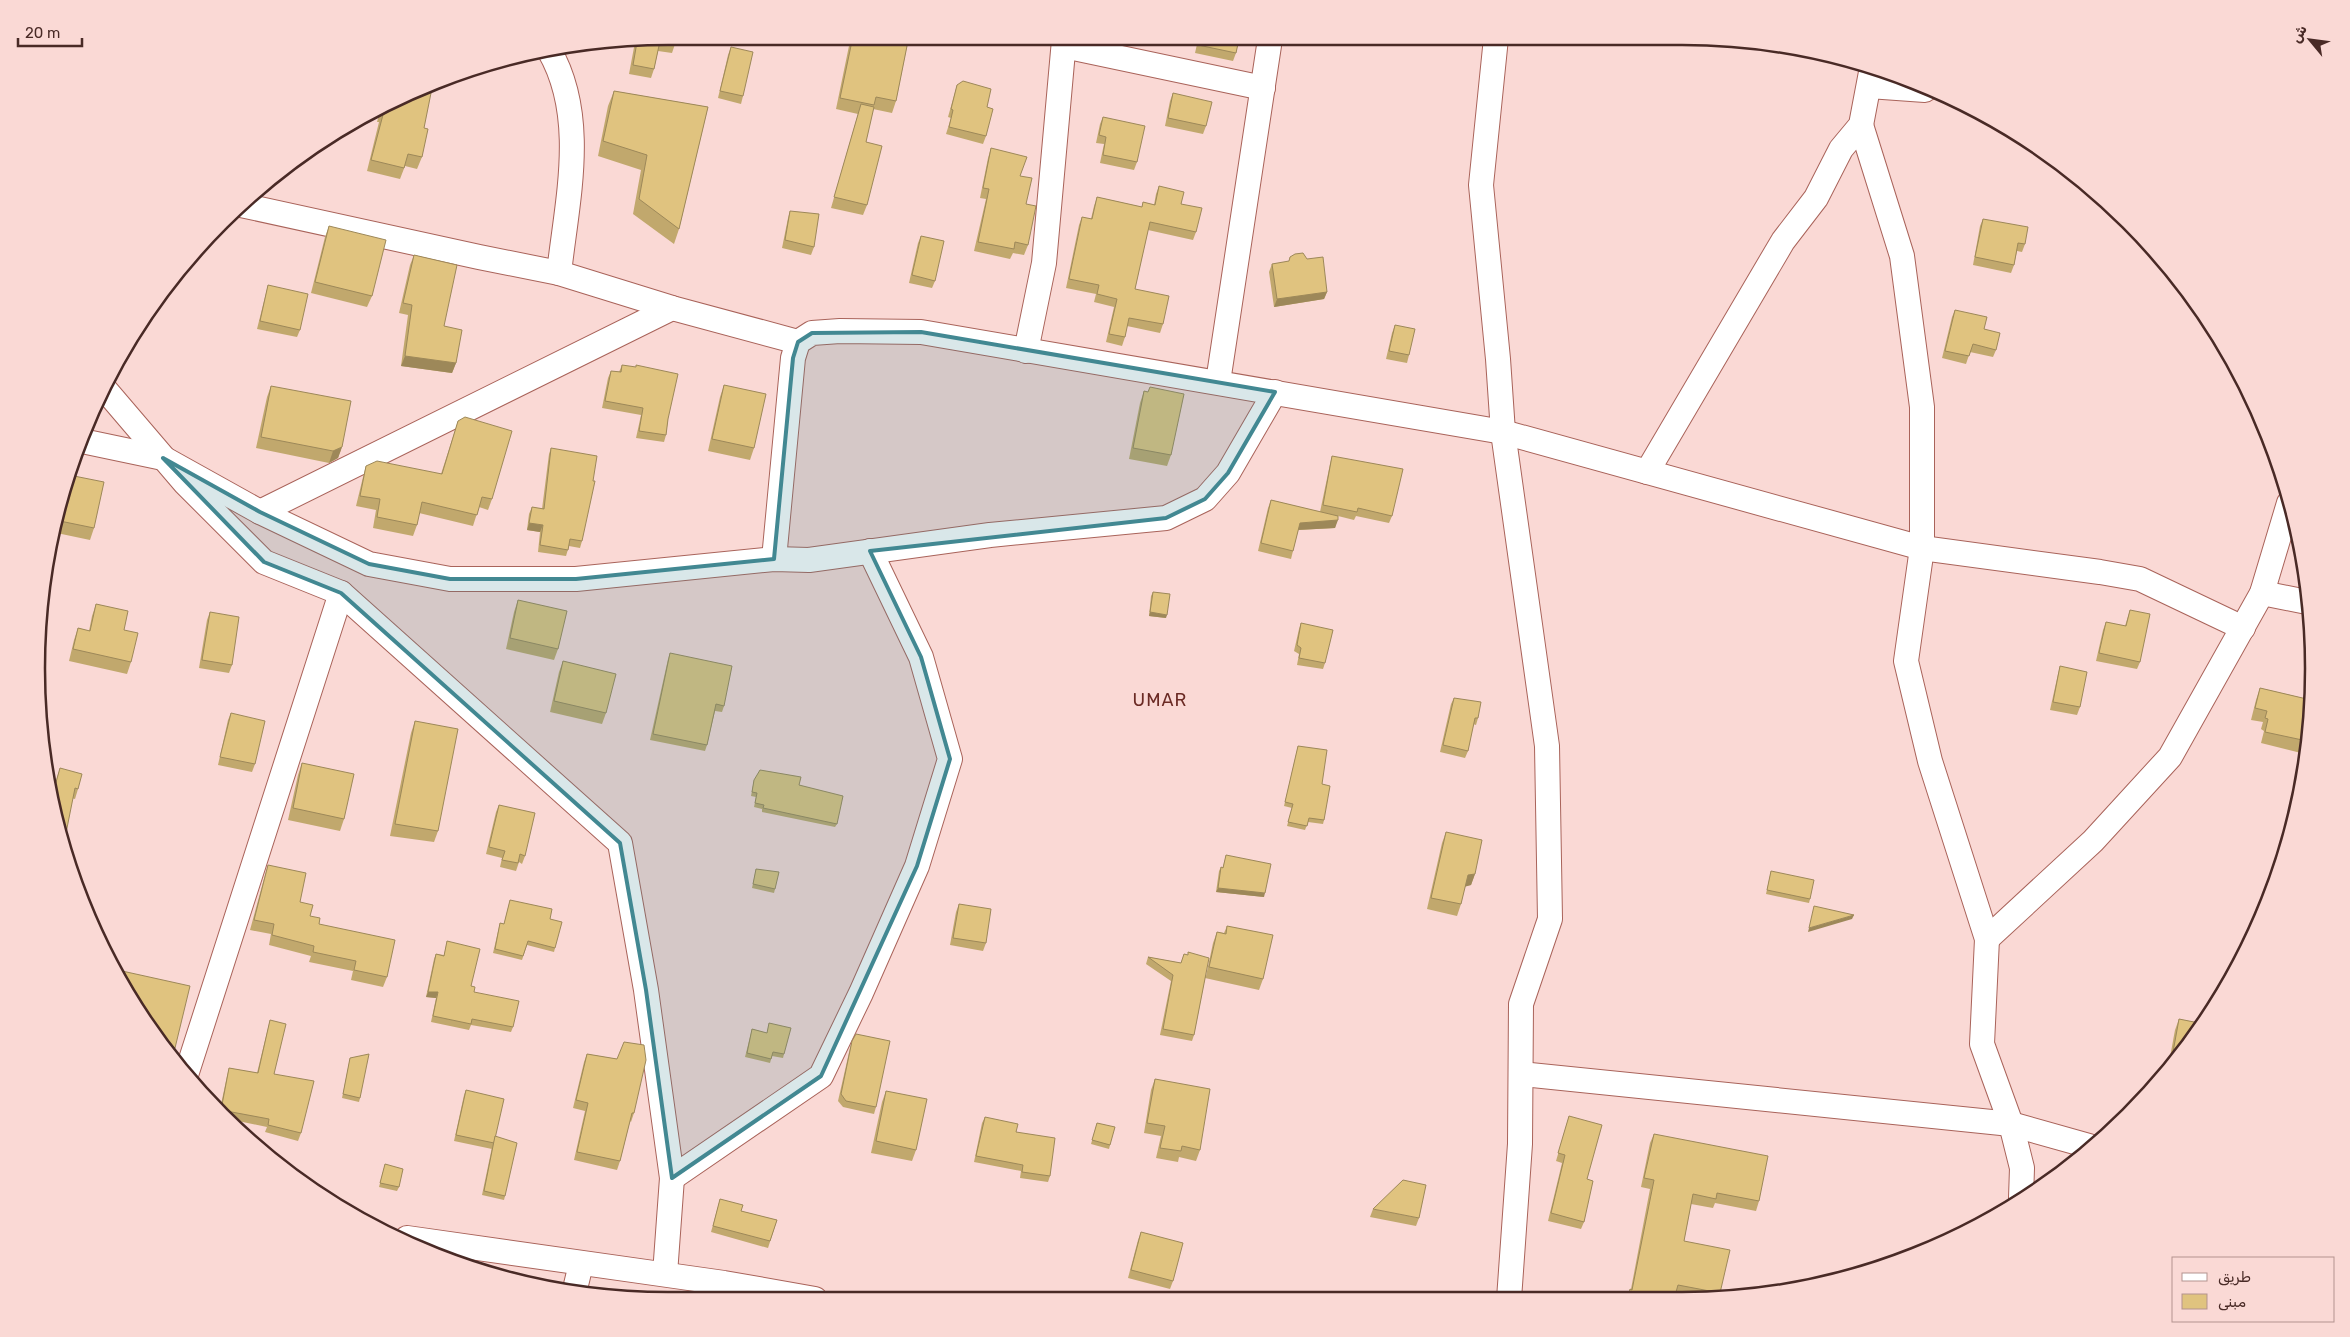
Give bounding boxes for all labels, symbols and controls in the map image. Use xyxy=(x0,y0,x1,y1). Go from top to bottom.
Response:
scale bar xyxy=(18,15,81,47)
north arrow xyxy=(2285,15,2335,65)
text: ش xyxy=(2287,22,2311,46)
text: 20 m xyxy=(25,24,60,42)
district label: UMAR xyxy=(1133,689,1187,711)
legend xyxy=(2172,1257,2335,1322)
text: طريق xyxy=(2218,1268,2251,1286)
text: مبنى xyxy=(2218,1293,2246,1311)

